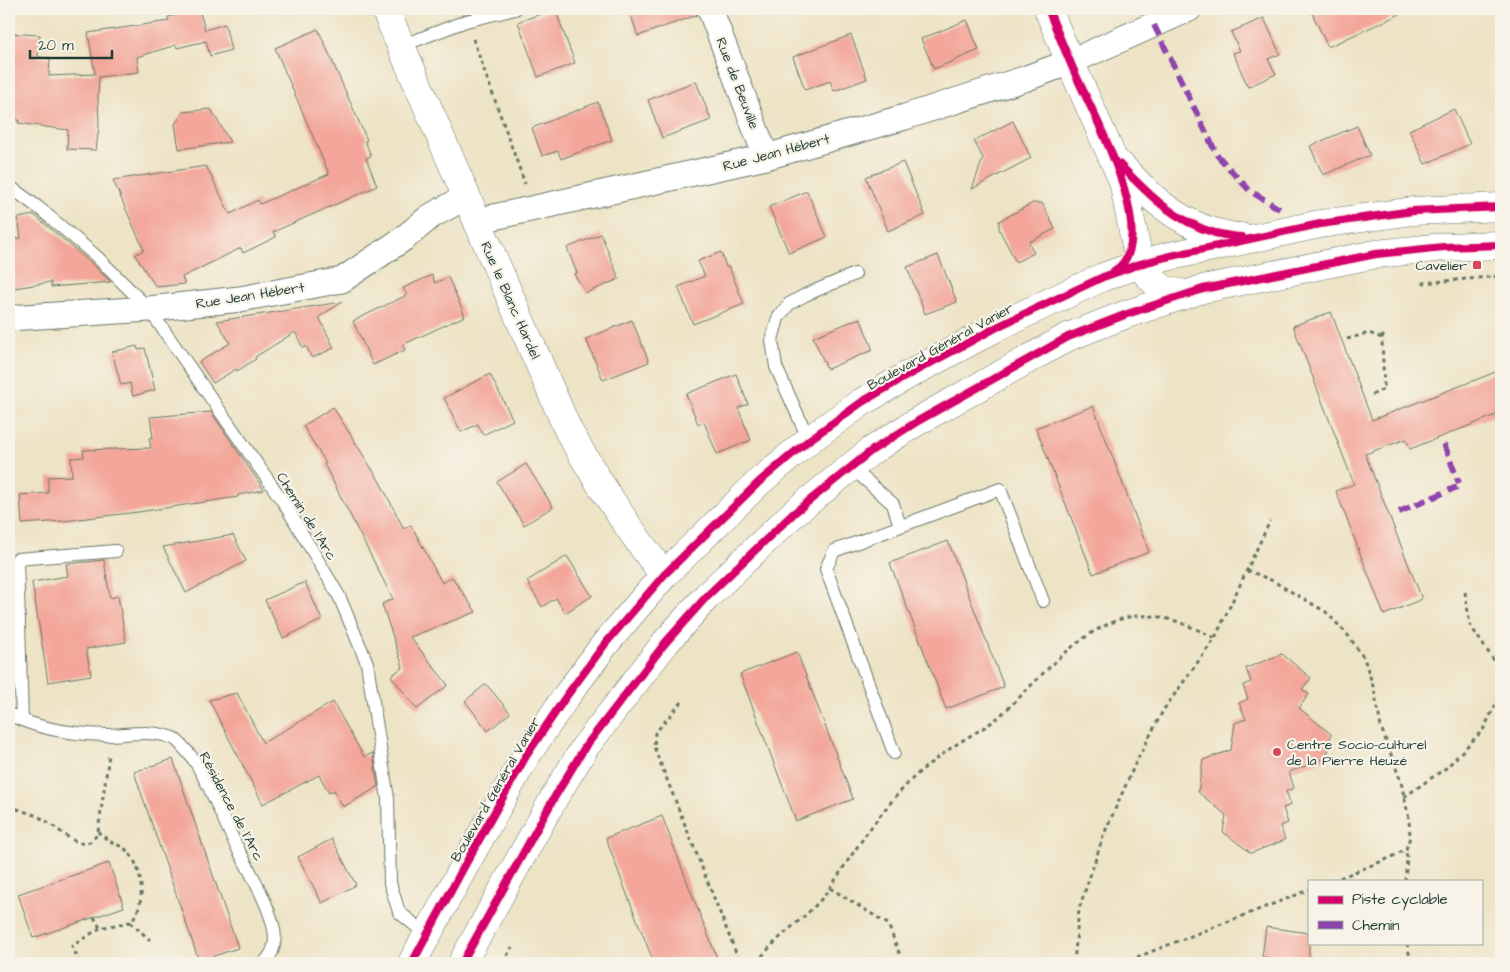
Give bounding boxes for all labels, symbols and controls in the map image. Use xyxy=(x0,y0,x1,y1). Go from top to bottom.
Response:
scale bar xyxy=(30,28,112,60)
text: 20 m xyxy=(38,35,74,56)
street label: Rue de Beuville xyxy=(710,35,764,132)
street label: Rue Jean Hébert xyxy=(721,129,832,177)
street label: Rue le Blanc Hardel xyxy=(475,238,545,362)
place label: Cavelier xyxy=(1416,256,1467,276)
marker: Cavelier xyxy=(1471,259,1483,271)
street label: Rue Jean Hébert xyxy=(194,277,306,314)
street label: Boulevard Général Vanier xyxy=(864,298,1017,395)
street label: Chemin de l'Arc xyxy=(271,469,341,565)
street label: Boulevard Général Vanier xyxy=(446,713,546,866)
place label: Centre Socio-culturel de la Pierre Heuzé xyxy=(1287,735,1427,771)
marker: Centre Socio-culturel de la Pierre Heuzé xyxy=(1271,746,1283,758)
street label: Résidence de l'Arc xyxy=(194,748,268,865)
legend xyxy=(1308,880,1482,944)
text: Piste cyclable xyxy=(1352,889,1448,911)
text: Chemin xyxy=(1352,915,1400,936)

